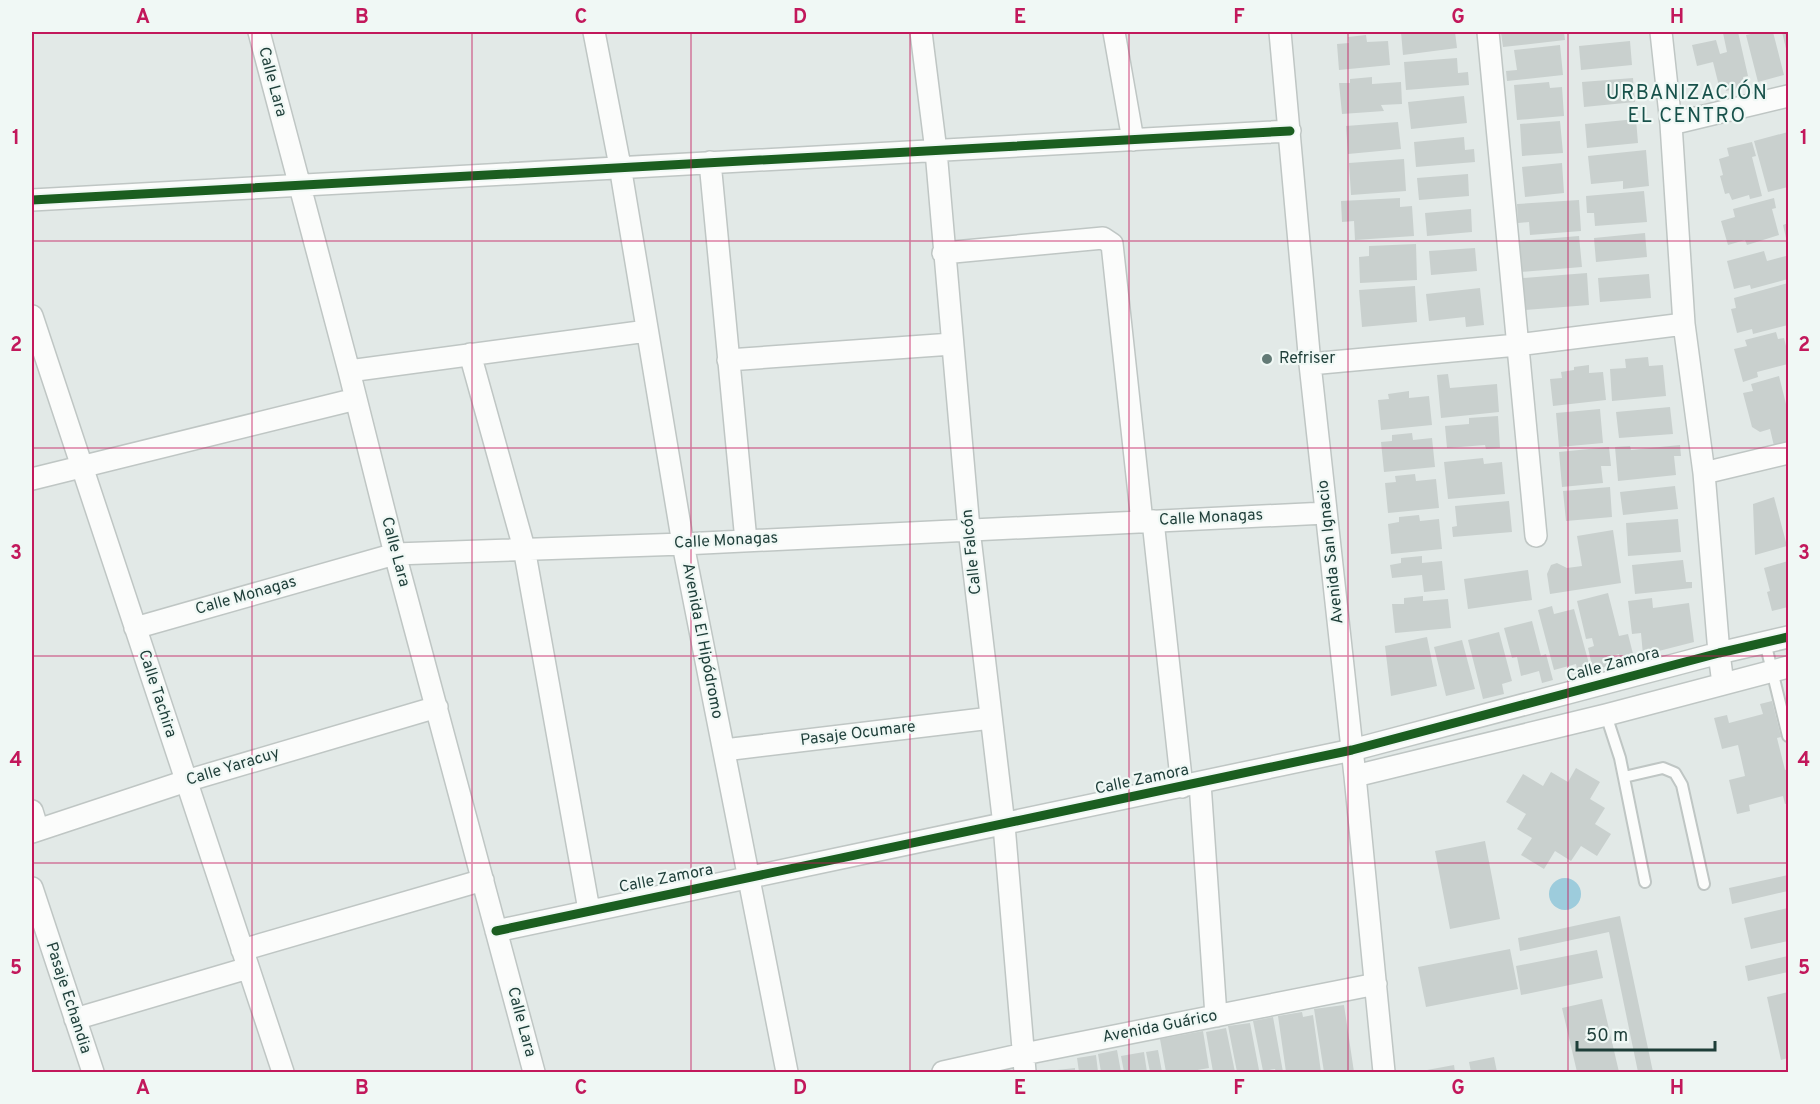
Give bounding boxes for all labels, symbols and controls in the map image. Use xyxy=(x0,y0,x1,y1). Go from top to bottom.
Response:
text: A xyxy=(136,5,150,31)
text: B xyxy=(355,5,369,31)
text: C xyxy=(575,5,587,31)
text: D xyxy=(793,5,807,31)
text: E xyxy=(1014,5,1026,31)
text: F xyxy=(1233,5,1245,31)
text: G xyxy=(1451,5,1465,31)
text: H xyxy=(1670,5,1684,31)
street label: Calle Lara xyxy=(253,45,291,119)
district label: URBANIZACIÓN EL CENTRO xyxy=(1606,79,1768,130)
text: 1 xyxy=(12,126,20,152)
text: 1 xyxy=(1800,126,1808,152)
text: 2 xyxy=(10,333,22,359)
text: 2 xyxy=(1798,333,1810,359)
place label: Refriser xyxy=(1279,349,1335,369)
marker: Refriser xyxy=(1260,352,1274,366)
street label: Avenida San Ignacio xyxy=(1313,479,1349,625)
street label: Calle Monagas xyxy=(1159,505,1263,531)
street label: Calle Falcón xyxy=(958,508,986,596)
street label: Calle Lara xyxy=(376,515,414,589)
street label: Calle Monagas xyxy=(674,528,778,554)
text: 3 xyxy=(10,541,22,567)
text: 3 xyxy=(1798,541,1810,567)
street label: Avenida El Hipódromo xyxy=(677,561,727,721)
street label: Calle Monagas xyxy=(193,572,299,620)
street label: Calle Zamora xyxy=(1564,643,1662,687)
street label: Calle Tachira xyxy=(133,648,181,740)
street label: Pasaje Ocumare xyxy=(799,717,917,751)
street label: Calle Yaracuy xyxy=(184,743,282,791)
text: 4 xyxy=(10,748,22,774)
text: 4 xyxy=(1798,748,1810,774)
street label: Calle Zamora xyxy=(1093,760,1191,800)
street label: Calle Zamora xyxy=(617,860,715,898)
street label: Pasaje Echandia xyxy=(41,940,95,1056)
text: 5 xyxy=(10,956,22,982)
text: 5 xyxy=(1798,956,1810,982)
street label: Calle Lara xyxy=(502,985,540,1059)
street label: Avenida Guárico xyxy=(1101,1006,1219,1048)
scale bar xyxy=(1577,1014,1715,1052)
text: 50 m xyxy=(1586,1025,1628,1048)
text: A xyxy=(136,1076,150,1102)
text: B xyxy=(355,1076,369,1102)
text: C xyxy=(575,1076,587,1102)
text: D xyxy=(793,1076,807,1102)
text: E xyxy=(1014,1076,1026,1102)
text: F xyxy=(1233,1076,1245,1102)
text: G xyxy=(1451,1076,1465,1102)
text: H xyxy=(1670,1076,1684,1102)

